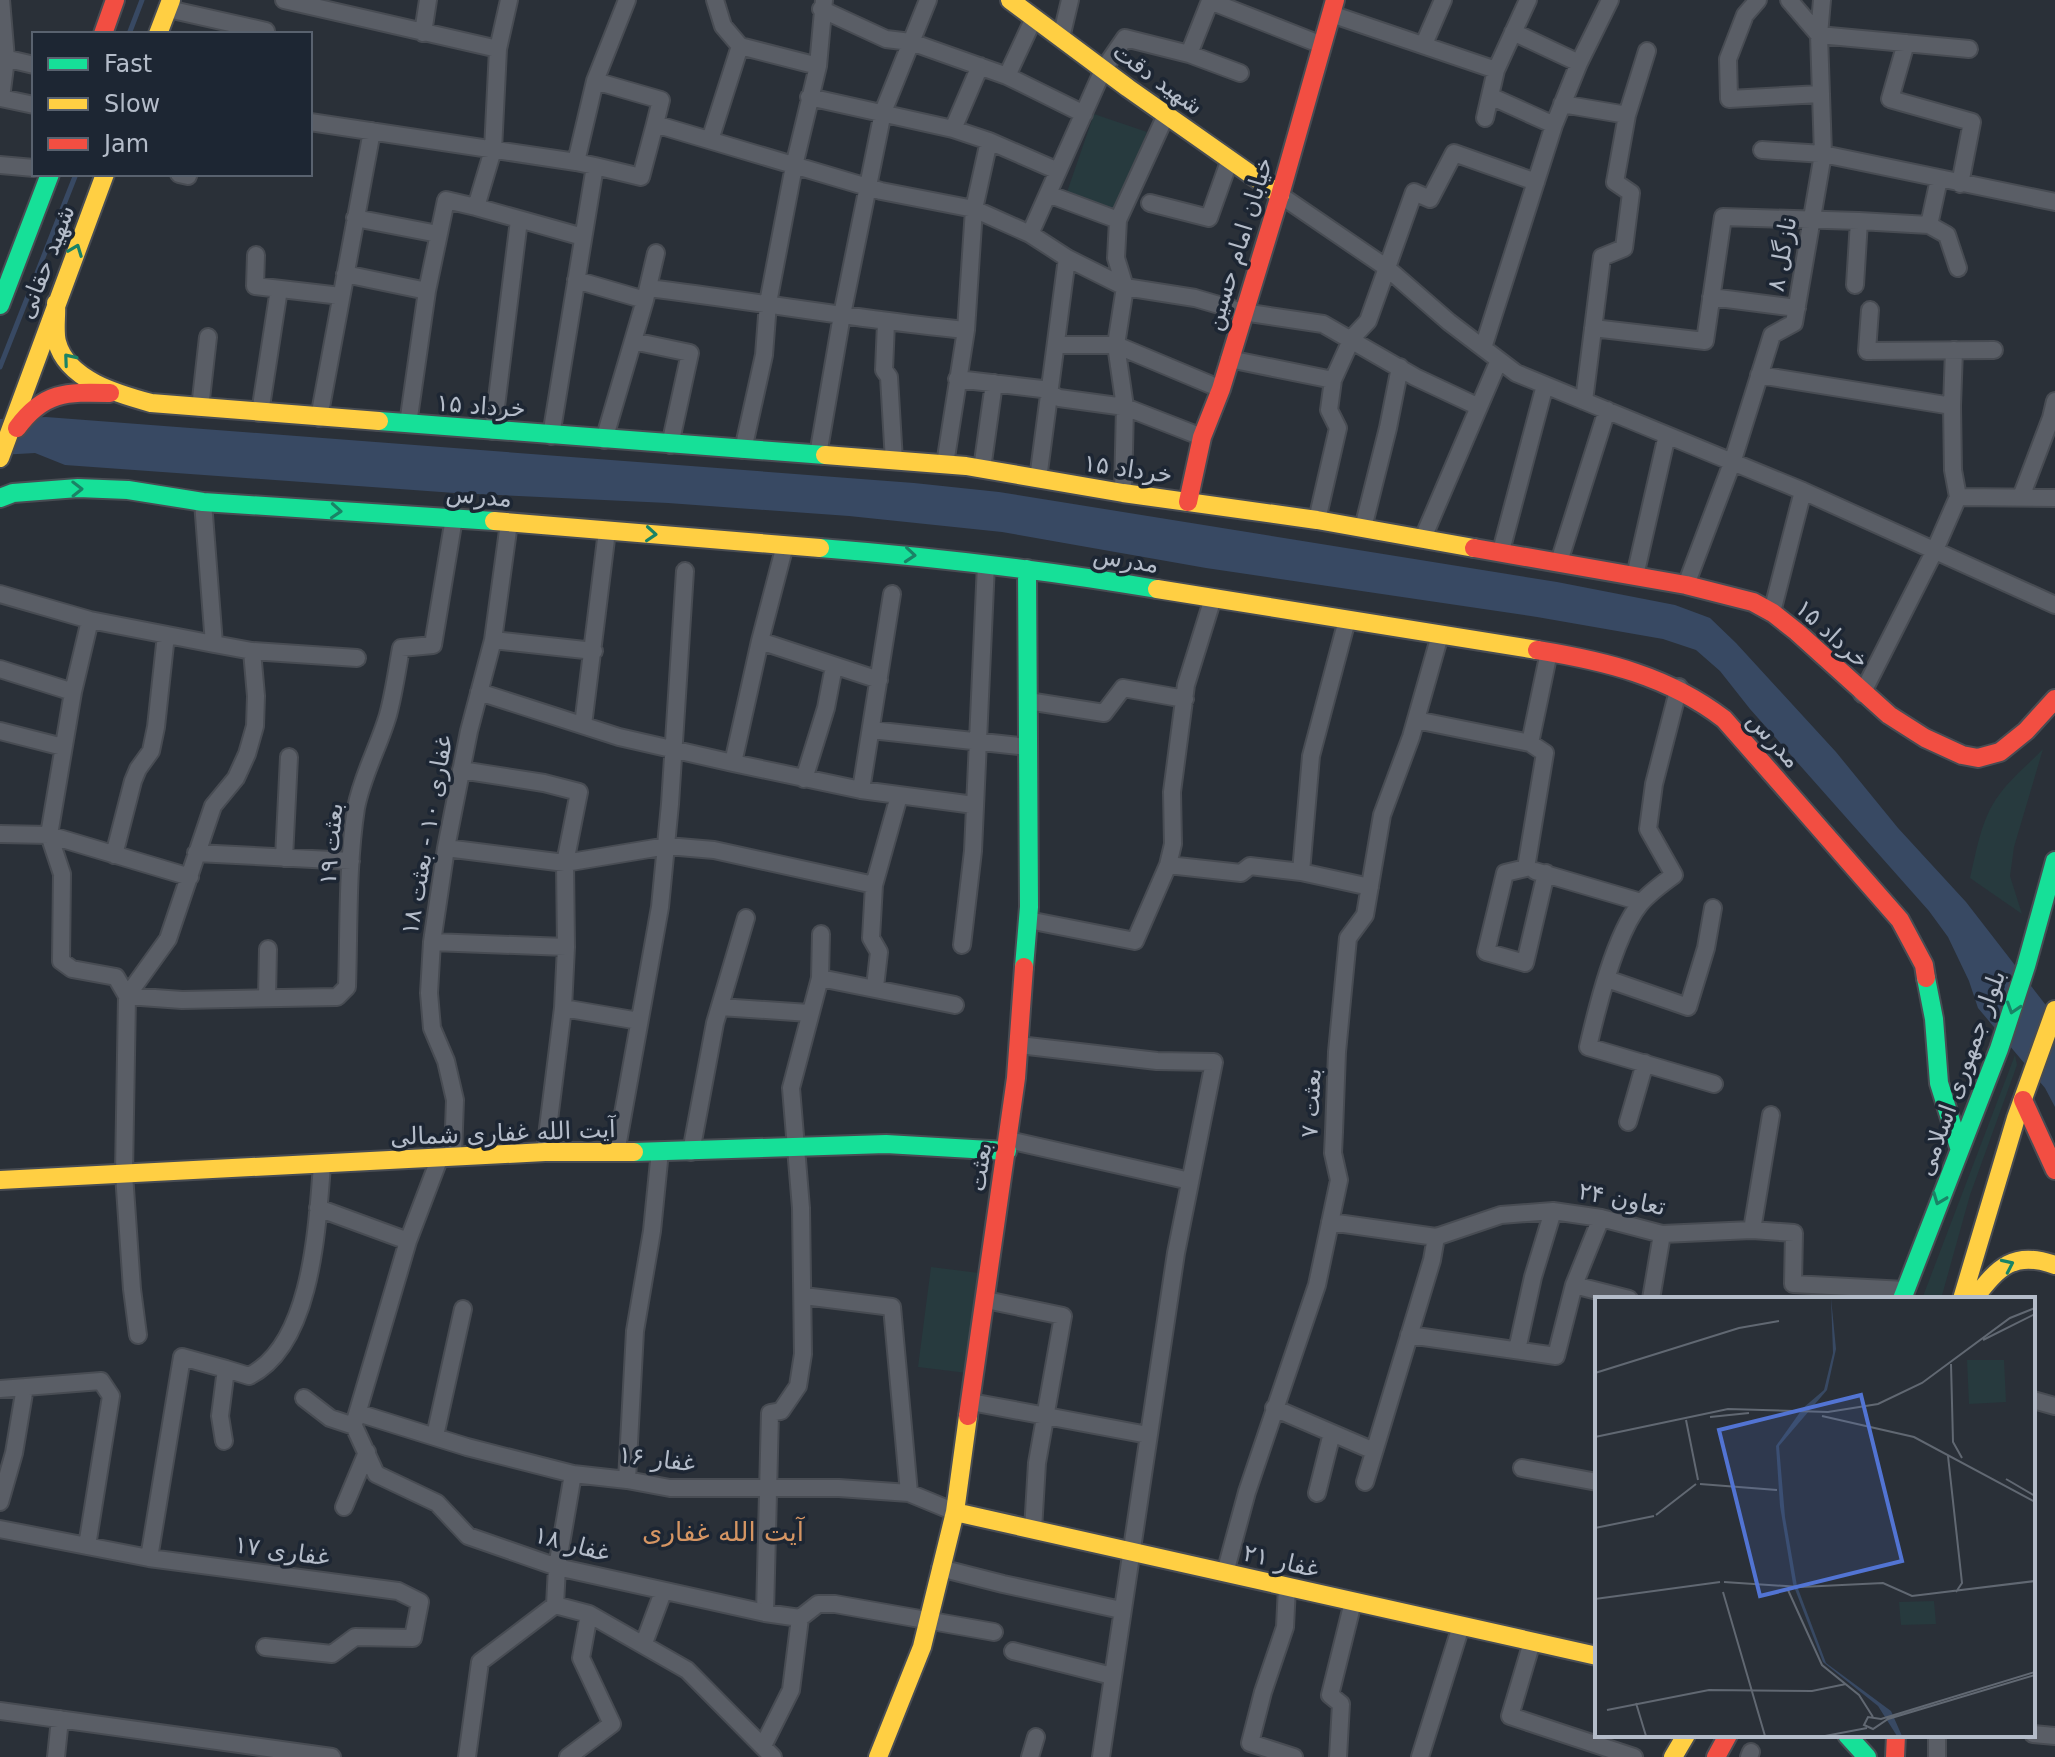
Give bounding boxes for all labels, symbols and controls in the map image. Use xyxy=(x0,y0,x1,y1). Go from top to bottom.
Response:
legend xyxy=(32,32,312,176)
street label: شهید دقت xyxy=(1108,37,1208,121)
text: Fast xyxy=(104,50,152,78)
text: Slow xyxy=(104,90,160,118)
text: Jam xyxy=(102,130,149,158)
street label: خیابان امام حسین xyxy=(1199,154,1279,334)
street label: شهید حقانی xyxy=(11,201,81,323)
street label: نازگل ۸ xyxy=(1762,214,1802,294)
one-way arrow xyxy=(66,244,83,258)
one-way arrow xyxy=(64,353,79,368)
street label: ۱۵ خرداد xyxy=(435,389,527,423)
street label: ۱۵ خرداد xyxy=(1082,449,1174,489)
street label: مدرس xyxy=(445,479,513,513)
one-way arrow xyxy=(71,480,84,498)
one-way arrow xyxy=(330,502,343,519)
one-way arrow xyxy=(645,525,658,542)
street label: مدرس xyxy=(1091,541,1161,579)
one-way arrow xyxy=(904,546,917,563)
street label: ۱۵ خرداد xyxy=(1789,594,1875,674)
street label: مدرس xyxy=(1741,706,1807,774)
street label: غفاری ۱۰ - بعثت ۱۸ xyxy=(396,733,458,937)
street label: بعثت ۱۹ xyxy=(313,802,349,886)
street label: بلوار جمهوری اسلامی xyxy=(1911,966,2011,1180)
one-way arrow xyxy=(2006,1000,2022,1014)
street label: بعثت ۷ xyxy=(1295,1068,1327,1138)
street label: آیت الله غفاری شمالی xyxy=(390,1114,618,1151)
street label: بعثت xyxy=(963,1141,997,1193)
street label: تعاون ۲۴ xyxy=(1576,1177,1668,1221)
one-way arrow xyxy=(1932,1191,1949,1205)
one-way arrow xyxy=(2000,1259,2015,1275)
inset map xyxy=(1595,1297,2035,1737)
street label: غفار ۱۶ xyxy=(617,1440,697,1478)
district label: آیت الله غفاری xyxy=(642,1516,806,1547)
street label: غفار ۱۸ xyxy=(531,1521,613,1567)
street label: غفاری ۱۷ xyxy=(233,1530,331,1572)
street label: غفار ۲۱ xyxy=(1240,1539,1322,1583)

